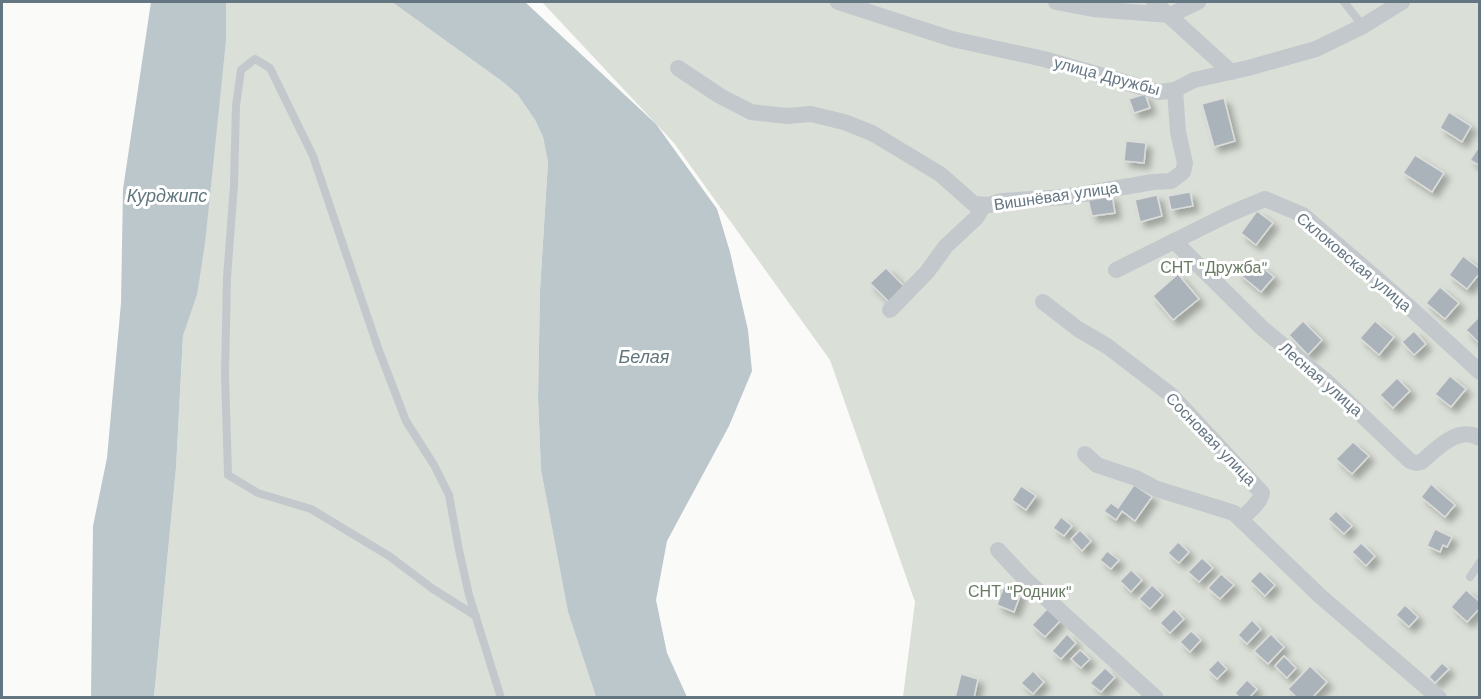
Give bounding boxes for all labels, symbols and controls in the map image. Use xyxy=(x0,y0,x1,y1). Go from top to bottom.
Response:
street label: улица Дружбы xyxy=(1052,53,1162,99)
street label: Вишнёвая улица xyxy=(993,178,1120,214)
water label: Курджипс xyxy=(127,185,207,206)
street label: Склоковская улица xyxy=(1293,208,1415,316)
park label: СНТ "Дружба" xyxy=(1160,258,1268,277)
street label: Лесная улица xyxy=(1276,338,1366,420)
water label: Белая xyxy=(619,346,670,367)
street label: Сосновая улица xyxy=(1162,389,1260,489)
park label: СНТ "Родник" xyxy=(968,582,1072,601)

